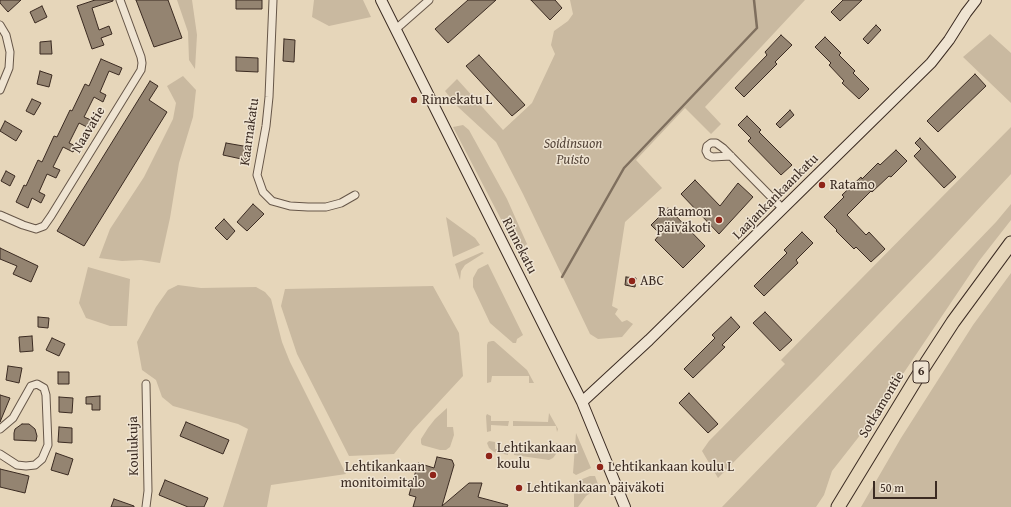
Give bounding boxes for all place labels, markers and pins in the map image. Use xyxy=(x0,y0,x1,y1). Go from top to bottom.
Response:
place label: Rinnekatu L xyxy=(422,92,492,108)
marker: Rinnekatu L xyxy=(409,95,419,105)
place label: Ratamo xyxy=(830,177,875,193)
marker: Ratamo xyxy=(817,180,827,190)
place label: Ratamon päiväkoti xyxy=(656,204,711,236)
marker: Ratamon päiväkoti xyxy=(714,215,724,225)
place label: ABC xyxy=(640,273,664,289)
marker: ABC xyxy=(627,276,637,286)
place label: Lehtikankaan koulu xyxy=(497,440,577,472)
marker: Lehtikankaan koulu xyxy=(484,451,494,461)
place label: Lehtikankaan monitoimitalo xyxy=(341,459,425,492)
place label: Lehtikankaan koulu L xyxy=(608,459,734,475)
marker: Lehtikankaan koulu L xyxy=(595,462,605,472)
marker: Lehtikankaan monitoimitalo xyxy=(428,470,438,480)
place label: Lehtikankaan päiväkoti xyxy=(527,480,665,496)
marker: Lehtikankaan päiväkoti xyxy=(514,483,524,493)

